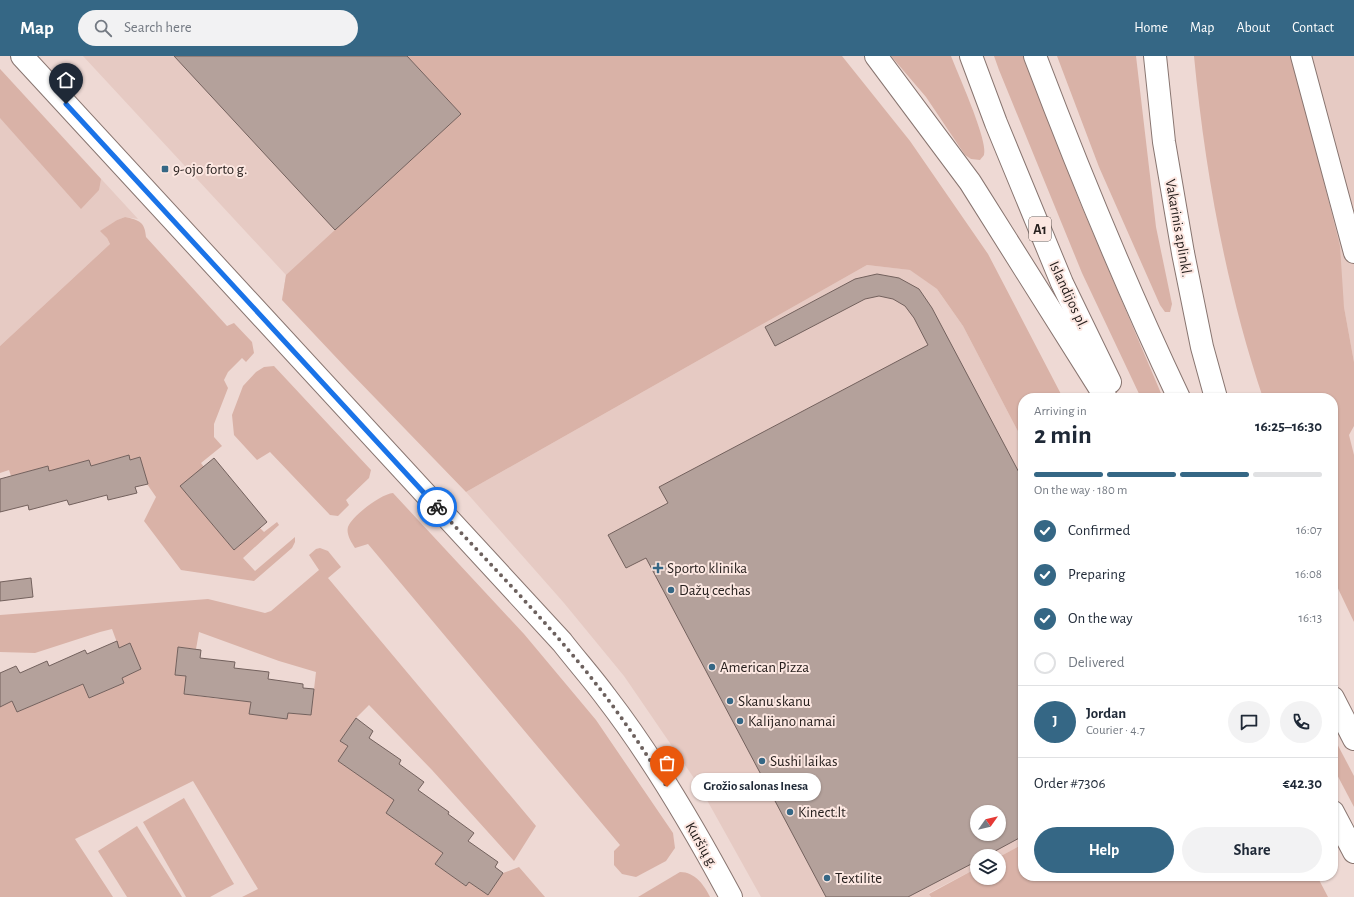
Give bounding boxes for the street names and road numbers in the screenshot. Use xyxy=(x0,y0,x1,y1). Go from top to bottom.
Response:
street label: Vakarinis aplinkl. xyxy=(1162,178,1195,278)
road number: A1 xyxy=(1029,217,1051,241)
street label: Islandijos pl. xyxy=(1046,259,1091,331)
street label: Kuršių g. xyxy=(682,820,721,871)

